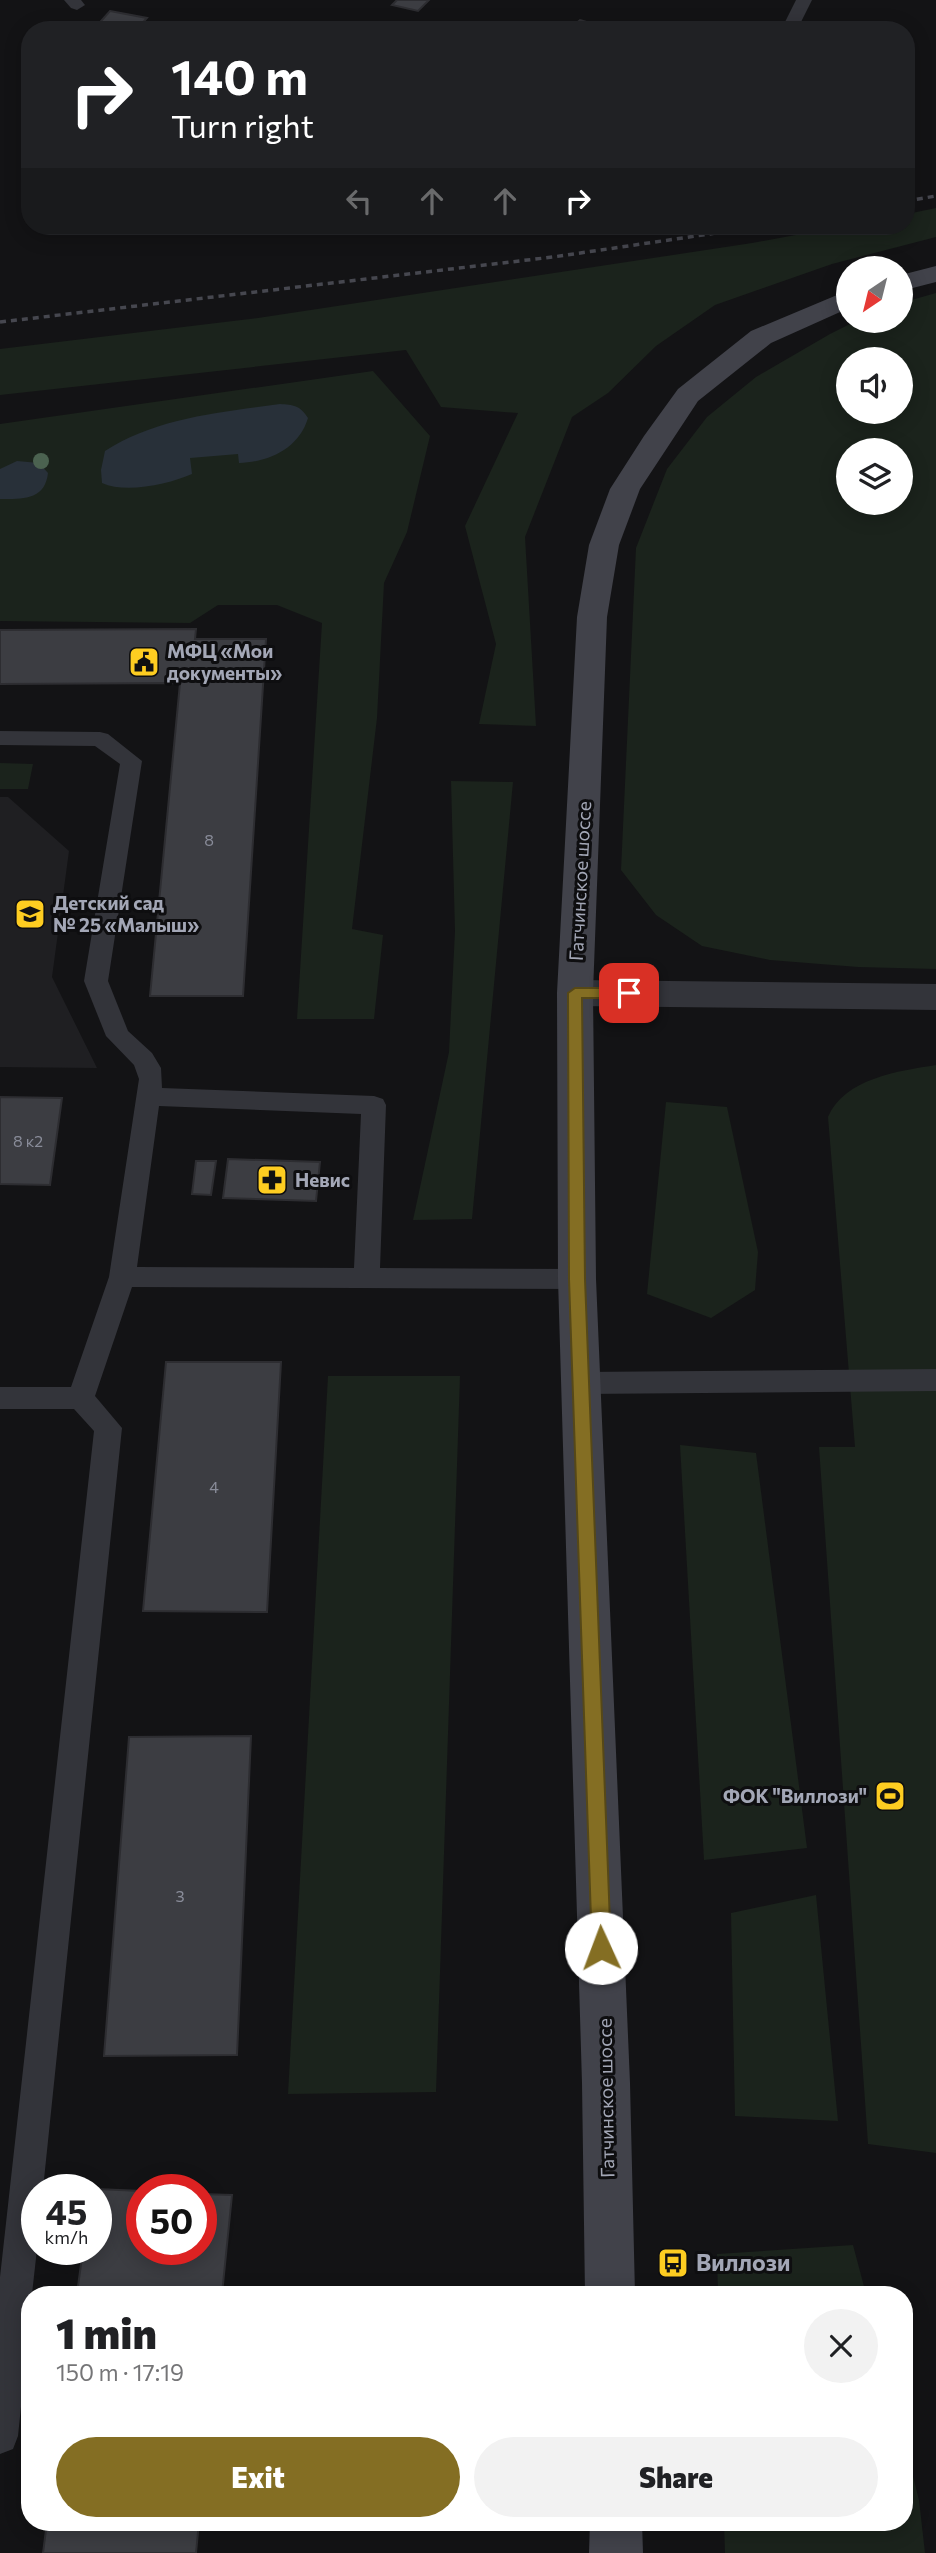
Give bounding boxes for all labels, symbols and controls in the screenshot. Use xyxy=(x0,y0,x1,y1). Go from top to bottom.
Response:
text: 140 m xyxy=(171,45,308,105)
icon: right xyxy=(56,49,147,140)
text: Turn right xyxy=(171,105,314,145)
icon: left xyxy=(340,182,378,220)
icon: ahead xyxy=(413,182,451,220)
icon: ahead xyxy=(486,182,524,220)
icon: right xyxy=(559,182,597,220)
north arrow xyxy=(836,256,914,332)
map controls xyxy=(836,256,913,515)
button: sound xyxy=(836,347,913,424)
button: layers xyxy=(836,438,913,515)
place label: МФЦ «Мои документы» xyxy=(167,639,282,684)
public building icon: МФЦ «Мои документы» xyxy=(127,645,161,679)
street label: Гатчинское шоссе xyxy=(564,801,595,961)
house number: 8 xyxy=(204,830,214,849)
place label: Детский сад № 25 «Малыш» xyxy=(53,891,199,936)
school or university icon: Детский сад № 25 «Малыш» xyxy=(13,897,47,931)
pin xyxy=(599,963,659,1023)
icon: arrive xyxy=(610,974,648,1012)
house number: 8 к2 xyxy=(13,1131,43,1150)
pharmacy icon: Невис xyxy=(255,1163,289,1197)
place label: Невис xyxy=(295,1168,350,1191)
house number: 4 xyxy=(209,1477,219,1496)
sports icon: ФОК "Виллози" xyxy=(873,1779,907,1813)
place label: ФОК "Виллози" xyxy=(723,1784,867,1807)
house number: 3 xyxy=(175,1886,185,1905)
position arrow xyxy=(564,1911,638,1985)
street label: Гатчинское шоссе xyxy=(593,2018,618,2178)
speed limit sign: 50 xyxy=(126,2174,217,2265)
text: 45 xyxy=(46,2189,87,2232)
text: km/h xyxy=(45,2226,88,2248)
bus stop icon: Виллози xyxy=(656,2246,690,2280)
place label: Виллози xyxy=(696,2248,790,2276)
text: 1 min xyxy=(56,2306,157,2358)
button: close xyxy=(804,2309,878,2383)
text: 150 m · 17:19 xyxy=(56,2358,184,2386)
button: Exit xyxy=(56,2437,460,2517)
button: Share xyxy=(474,2437,878,2517)

